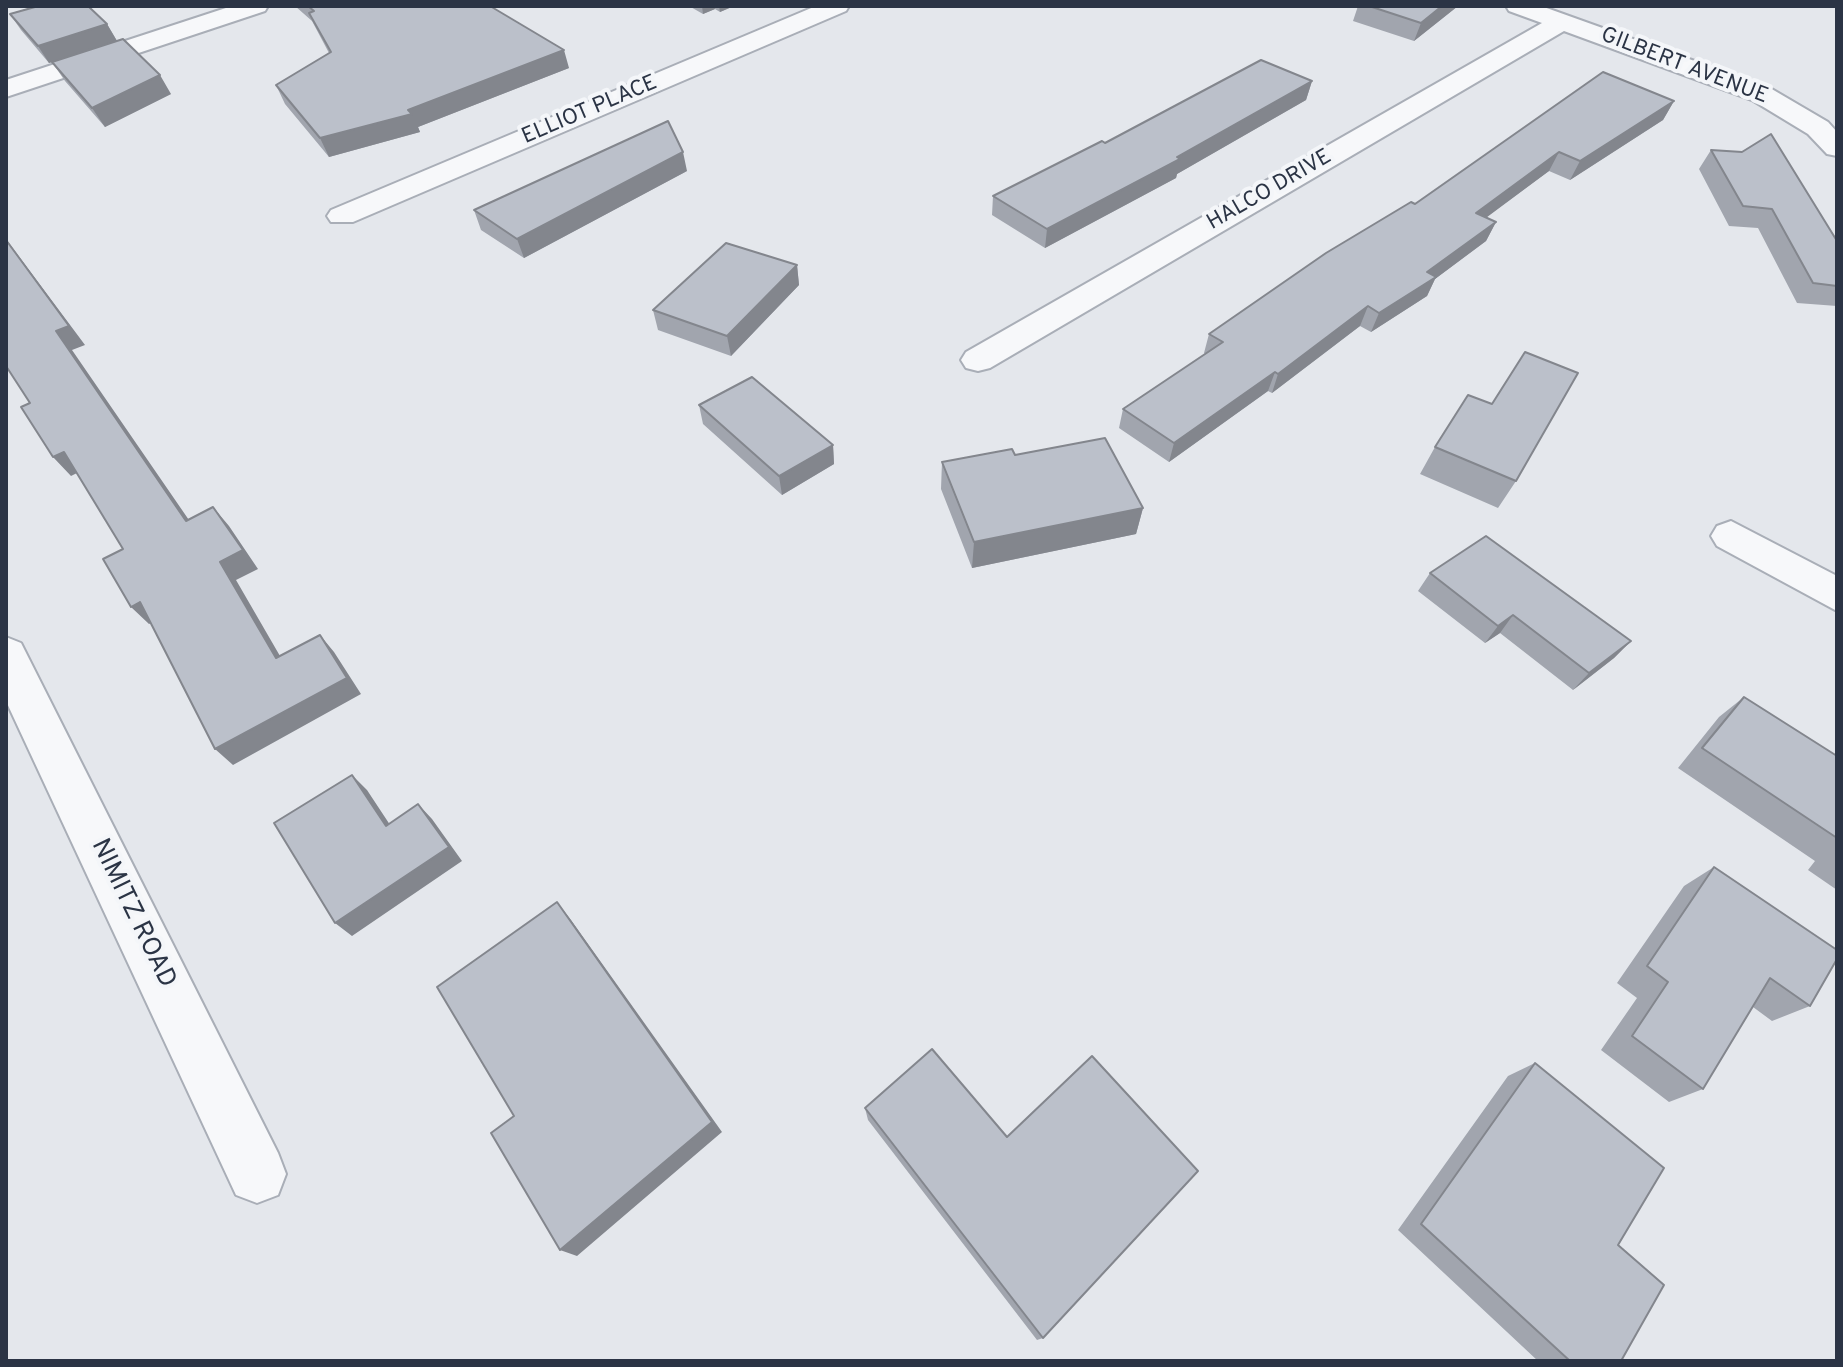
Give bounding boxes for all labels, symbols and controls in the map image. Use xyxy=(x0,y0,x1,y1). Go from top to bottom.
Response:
street label: GILBERT AVENUE xyxy=(1597,23,1771,111)
street label: ELLIOT PLACE xyxy=(518,71,662,151)
street label: HALCO DRIVE xyxy=(1203,145,1337,237)
street label: NIMITZ ROAD xyxy=(83,834,181,994)

